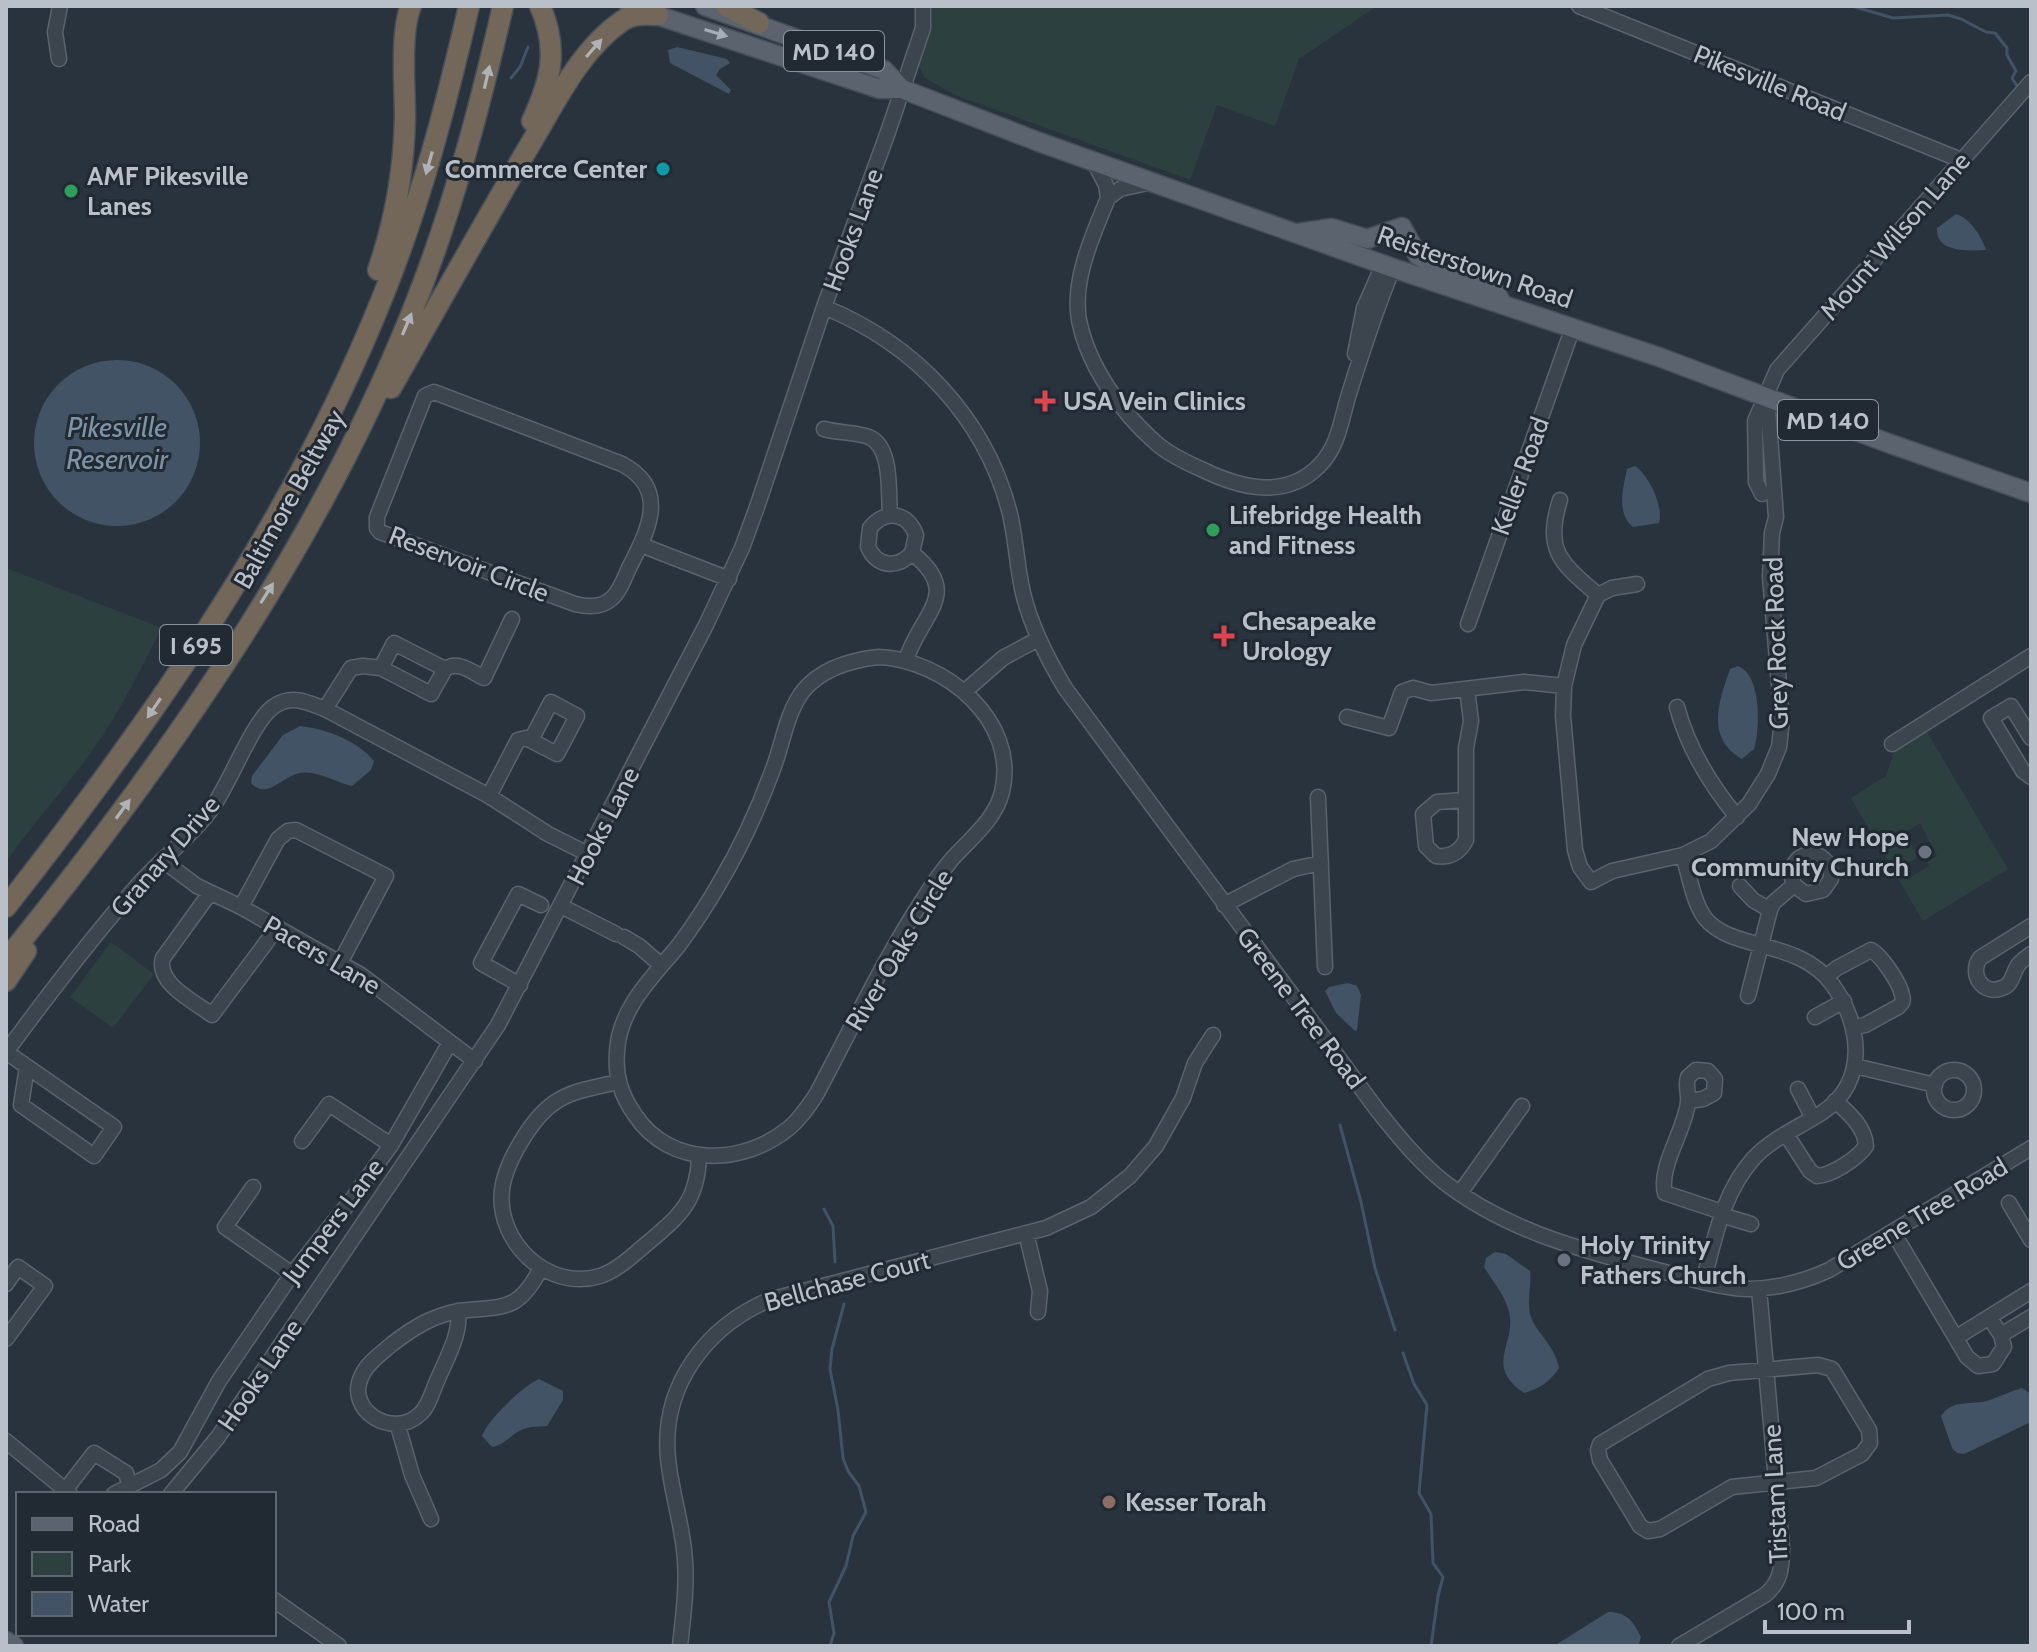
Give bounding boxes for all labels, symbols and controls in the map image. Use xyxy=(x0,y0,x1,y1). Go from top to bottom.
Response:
one-way arrow xyxy=(704,28,728,40)
road number: MD 140 xyxy=(784,31,884,71)
street label: Pikesville Road xyxy=(1689,38,1851,128)
one-way arrow xyxy=(585,39,602,59)
one-way arrow xyxy=(481,64,494,89)
street label: Mount Wilson Lane xyxy=(1813,145,1977,327)
one-way arrow xyxy=(423,151,435,176)
place label: Commerce Center xyxy=(445,153,647,185)
place label: AMF Pikesville Lanes xyxy=(87,160,248,222)
marker: Commerce Center xyxy=(654,160,672,178)
street label: Hooks Lane xyxy=(816,164,890,296)
marker: AMF Pikesville Lanes xyxy=(62,182,80,200)
street label: Reisterstown Road xyxy=(1373,219,1577,315)
one-way arrow xyxy=(400,312,413,336)
place label: USA Vein Clinics xyxy=(1063,385,1246,417)
marker: USA Vein Clinics xyxy=(1034,390,1056,412)
road number: MD 140 xyxy=(1778,400,1878,440)
street label: Baltimore Beltway xyxy=(227,404,351,594)
water label: Pikesville Reservoir xyxy=(66,410,169,476)
street label: Keller Road xyxy=(1484,413,1556,539)
place label: Lifebridge Health and Fitness xyxy=(1229,499,1422,561)
street label: Reservoir Circle xyxy=(385,519,553,609)
marker: Lifebridge Health and Fitness xyxy=(1204,521,1222,539)
street label: Grey Rock Road xyxy=(1757,556,1795,730)
one-way arrow xyxy=(260,582,274,604)
place label: Chesapeake Urology xyxy=(1242,605,1376,667)
road number: I 695 xyxy=(160,625,232,665)
marker: Chesapeake Urology xyxy=(1213,625,1235,647)
one-way arrow xyxy=(147,697,162,718)
street label: Hooks Lane xyxy=(560,762,646,890)
street label: Granary Drive xyxy=(104,789,226,923)
one-way arrow xyxy=(115,799,130,820)
place label: New Hope Community Church xyxy=(1691,821,1909,883)
marker: New Hope Community Church xyxy=(1916,843,1934,861)
street label: River Oaks Circle xyxy=(838,863,960,1037)
street label: Pacers Lane xyxy=(258,909,386,1001)
street label: Greene Tree Road xyxy=(1230,921,1372,1095)
street label: Greene Tree Road xyxy=(1831,1150,2013,1278)
street label: Jumpers Lane xyxy=(275,1152,391,1291)
place label: Holy Trinity Fathers Church xyxy=(1580,1229,1746,1291)
street label: Bellchase Court xyxy=(761,1244,933,1318)
marker: Holy Trinity Fathers Church xyxy=(1555,1251,1573,1269)
street label: Hooks Lane xyxy=(211,1313,309,1437)
street label: Tristam Lane xyxy=(1755,1424,1795,1564)
place label: Kesser Torah xyxy=(1125,1486,1267,1518)
legend xyxy=(16,1492,276,1636)
marker: Kesser Torah xyxy=(1100,1493,1118,1511)
text: Road xyxy=(88,1509,140,1538)
text: Park xyxy=(88,1549,131,1578)
scale bar xyxy=(1765,1584,1909,1634)
text: Water xyxy=(88,1589,149,1618)
text: 100 m xyxy=(1777,1597,1845,1626)

